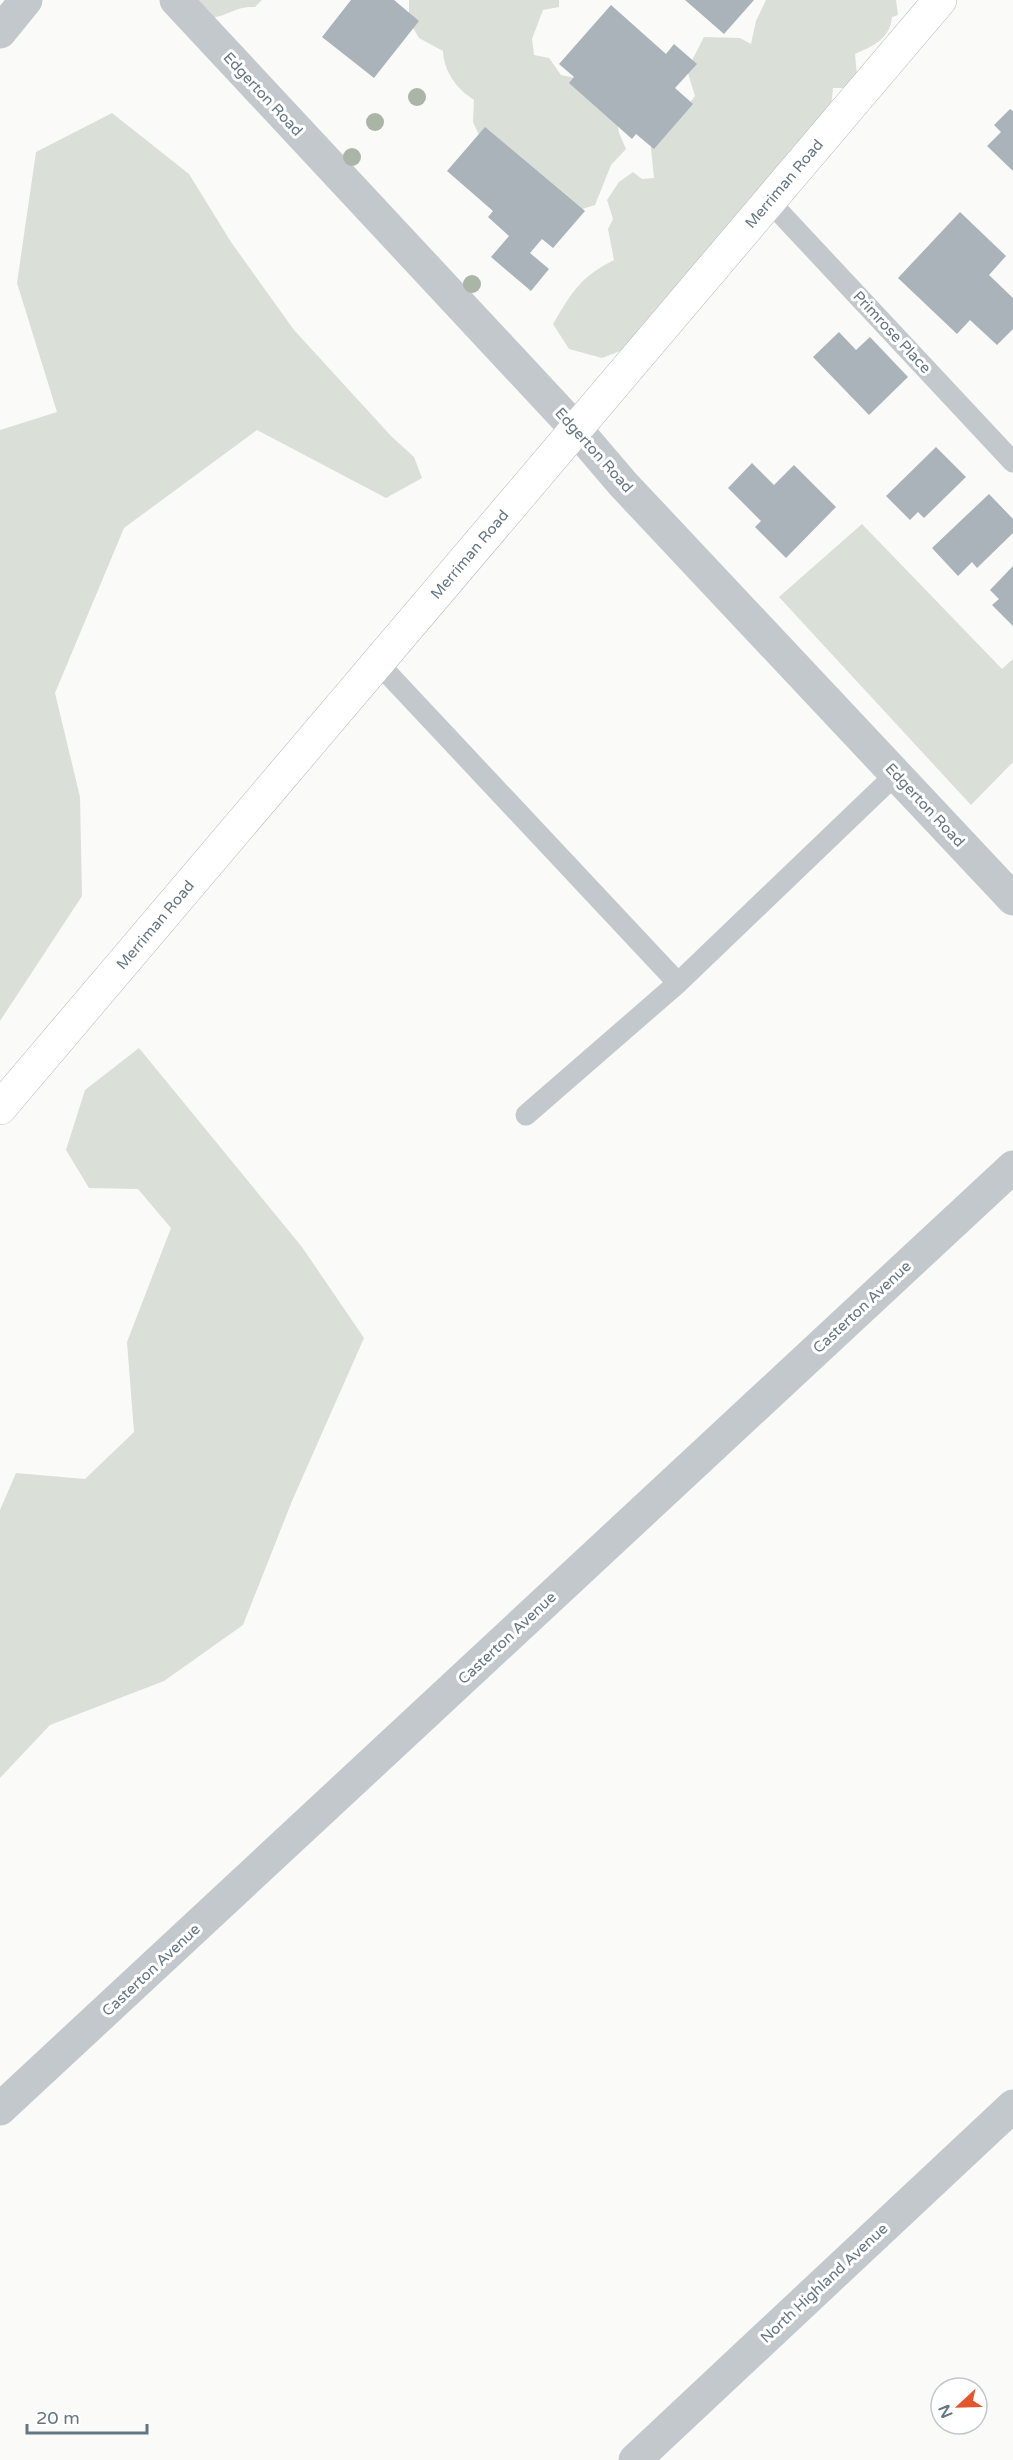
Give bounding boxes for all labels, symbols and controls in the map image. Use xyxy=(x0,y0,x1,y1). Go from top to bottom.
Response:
street label: Edgerton Road xyxy=(220,48,306,140)
street label: Merriman Road xyxy=(741,136,827,232)
street label: Primrose Place xyxy=(849,287,935,377)
street label: Edgerton Road xyxy=(551,404,637,496)
street label: Merriman Road xyxy=(427,506,512,603)
street label: Edgerton Road xyxy=(882,759,968,851)
street label: Merriman Road xyxy=(112,877,198,973)
street label: Casterton Avenue xyxy=(809,1257,915,1357)
street label: Casterton Avenue xyxy=(454,1588,560,1688)
street label: Casterton Avenue xyxy=(98,1920,204,2020)
street label: North Highland Avenue xyxy=(757,2219,891,2347)
north arrow xyxy=(929,2376,989,2436)
scale bar xyxy=(27,2397,147,2435)
text: N xyxy=(934,2402,958,2421)
text: 20 m xyxy=(36,2407,80,2429)

